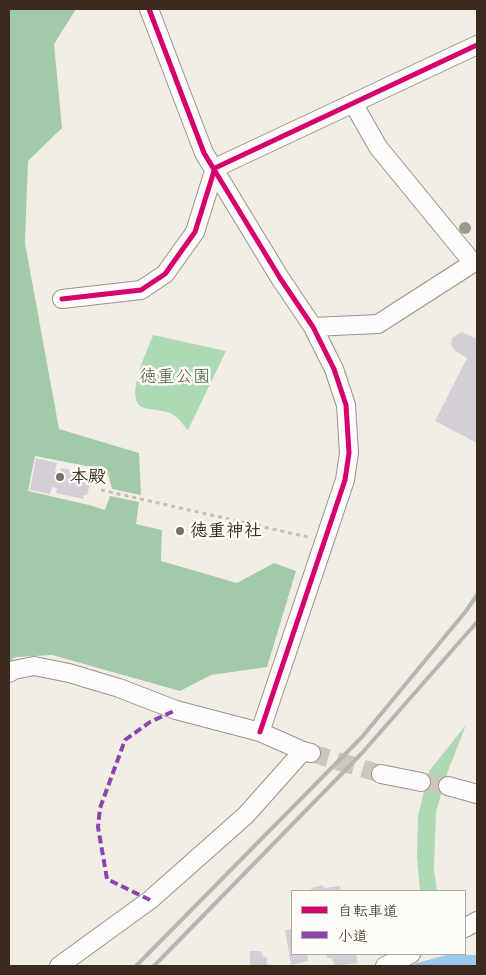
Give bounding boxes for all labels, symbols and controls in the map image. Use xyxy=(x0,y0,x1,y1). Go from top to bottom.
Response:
park label: 徳重公園 xyxy=(139,366,211,388)
place label: 本殿 xyxy=(70,466,106,488)
marker: 本殿 xyxy=(54,471,66,483)
place label: 徳重神社 xyxy=(190,520,262,542)
marker: 徳重神社 xyxy=(174,525,186,537)
legend xyxy=(291,890,466,955)
text: 自転車道 xyxy=(338,898,398,921)
text: 小道 xyxy=(338,923,368,946)

